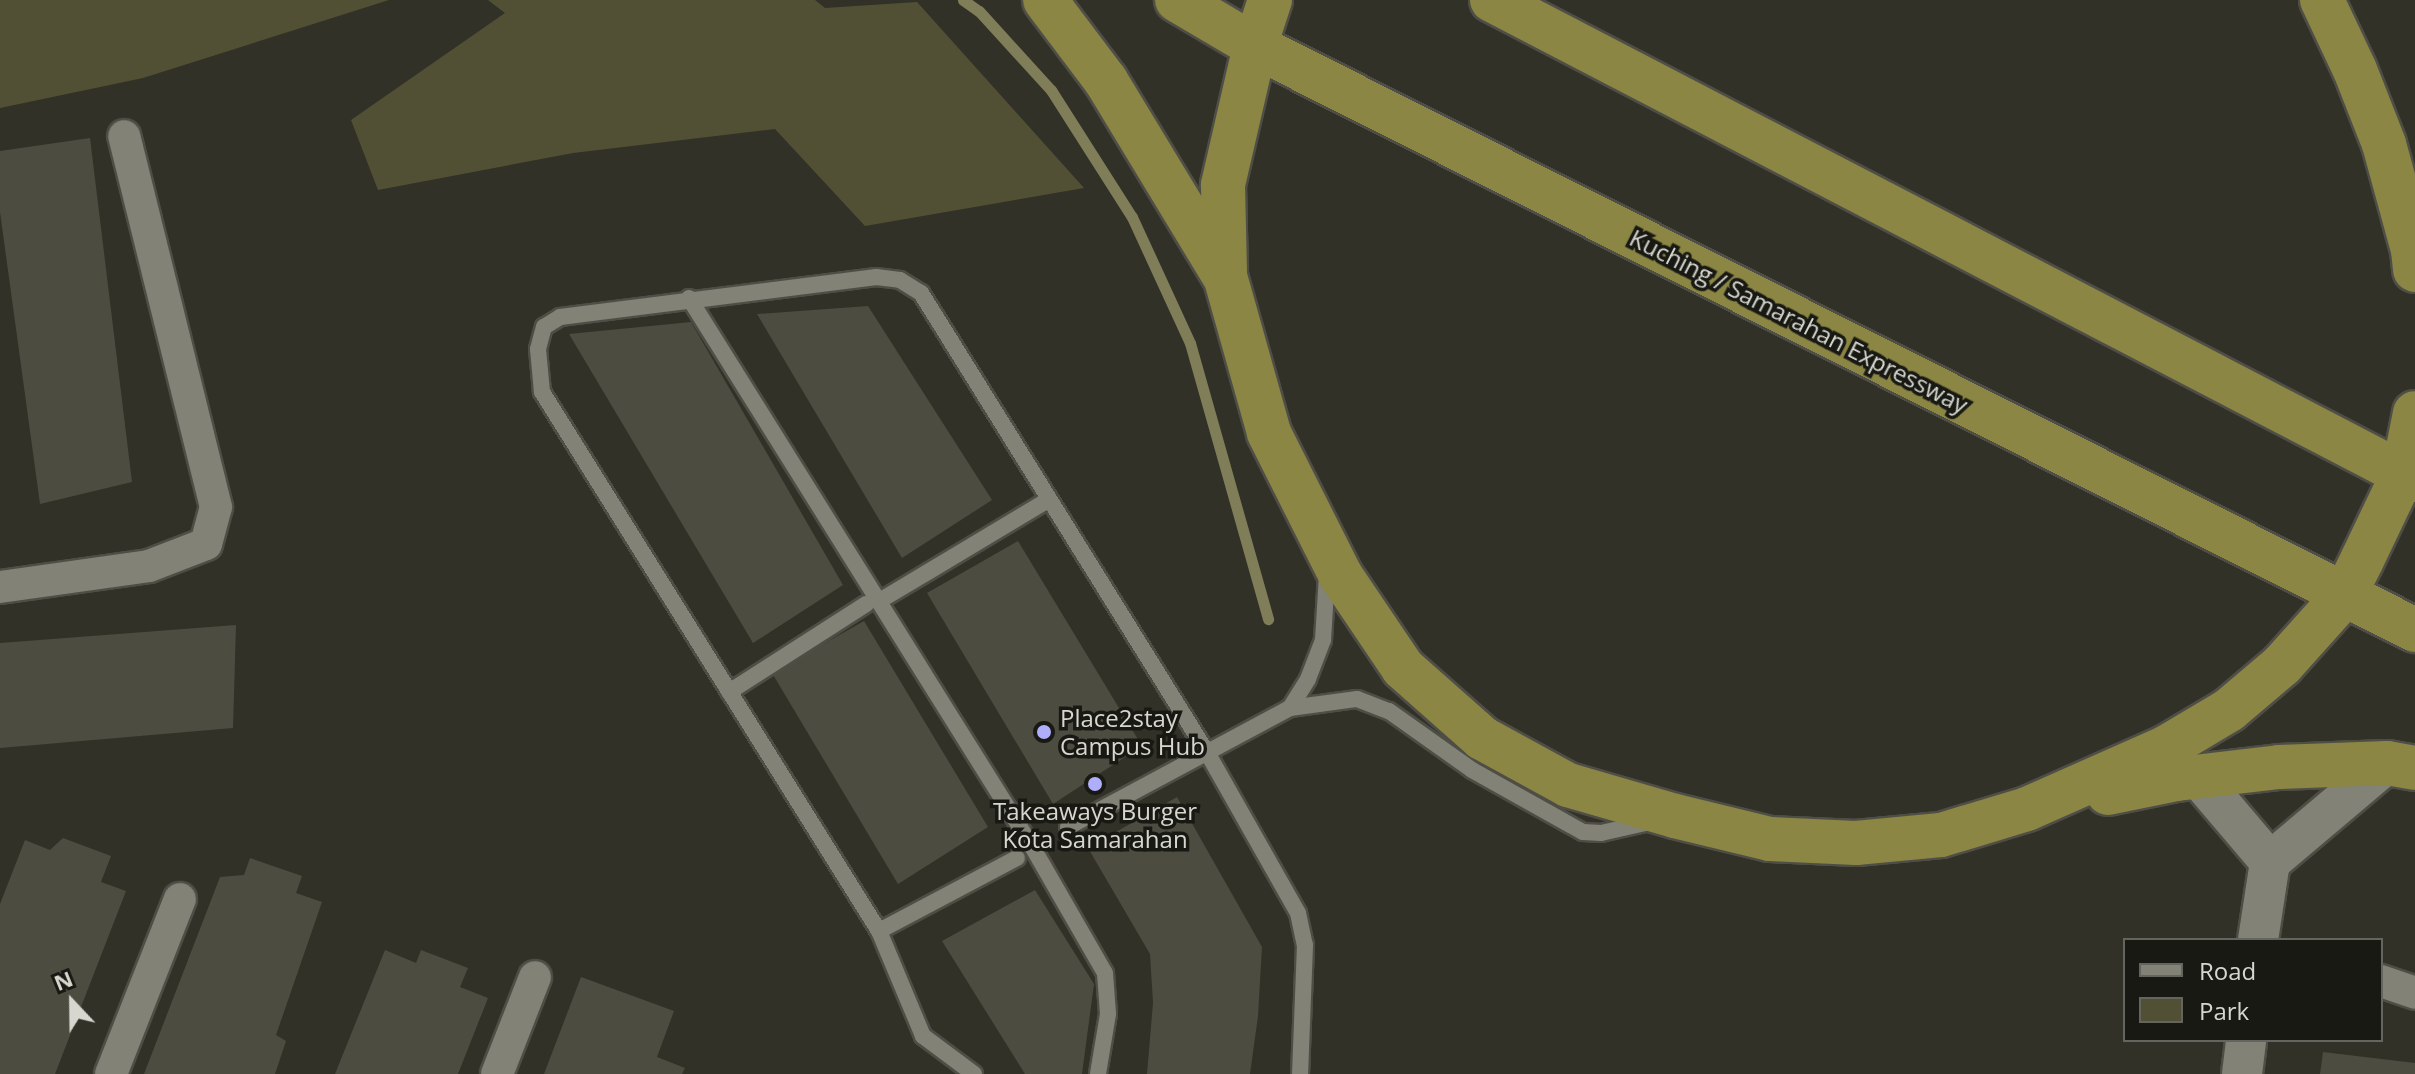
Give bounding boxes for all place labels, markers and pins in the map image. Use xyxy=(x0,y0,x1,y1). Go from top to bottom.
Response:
place label: Place2stay Campus Hub xyxy=(1060,704,1205,760)
marker: Place2stay Campus Hub xyxy=(1035,723,1053,741)
marker: Takeaways Burger Kota Samarahan xyxy=(1086,775,1104,793)
place label: Takeaways Burger Kota Samarahan xyxy=(993,797,1197,853)

